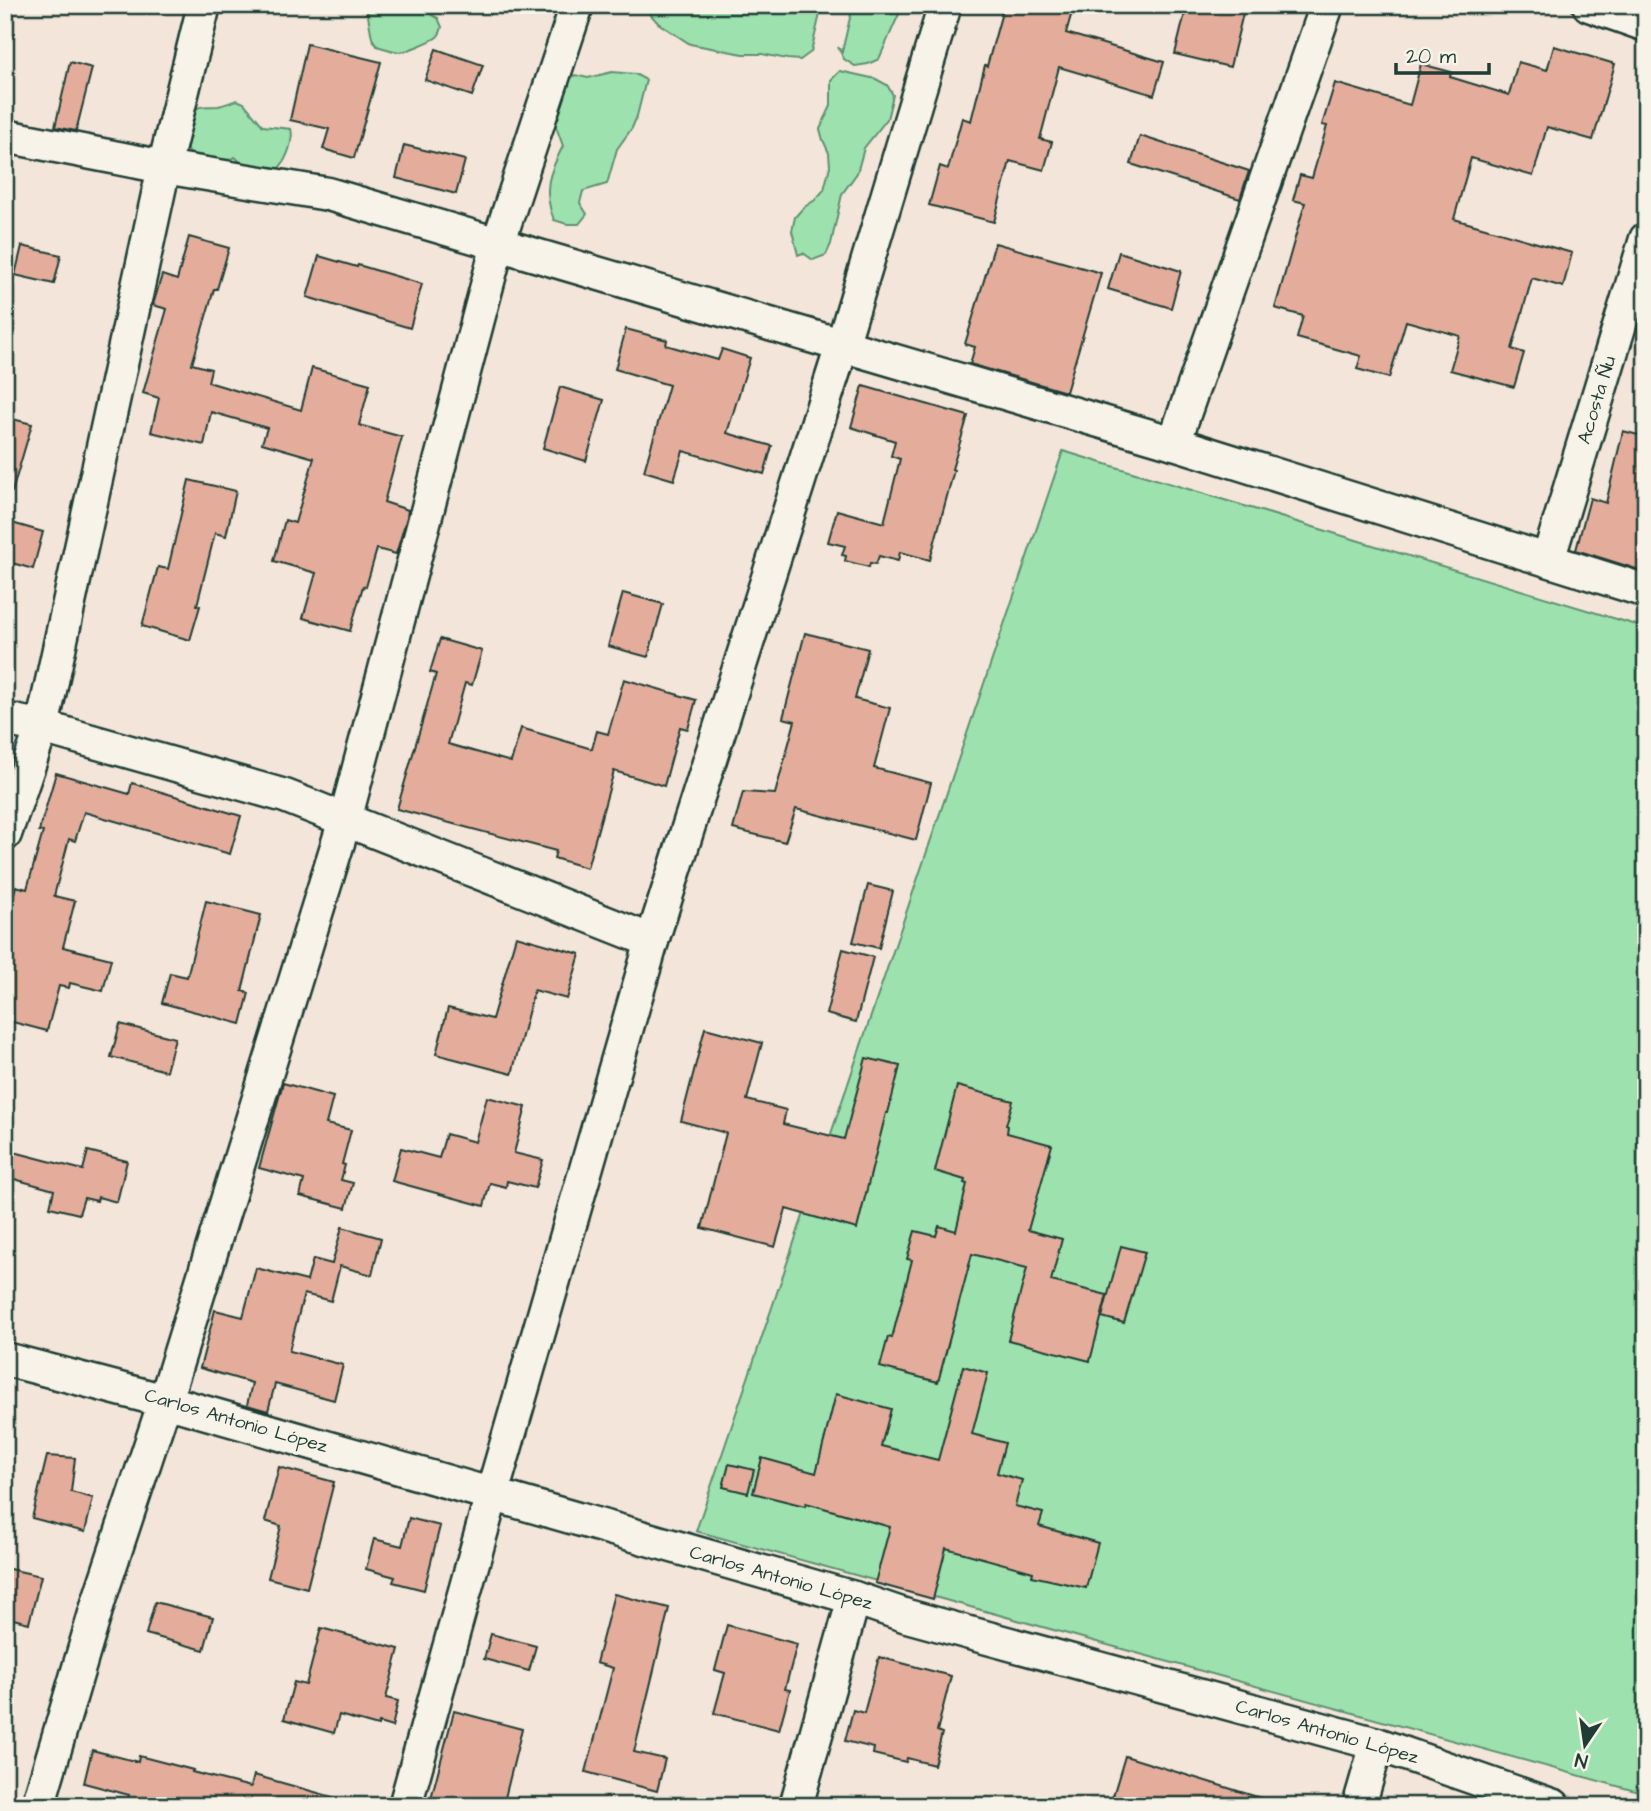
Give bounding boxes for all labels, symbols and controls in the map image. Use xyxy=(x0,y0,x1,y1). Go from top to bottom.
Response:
scale bar xyxy=(1396,32,1488,76)
text: 20 m xyxy=(1406,42,1457,71)
street label: Acosta Ñu xyxy=(1571,352,1623,447)
street label: Carlos Antonio López xyxy=(141,1382,331,1460)
street label: Carlos Antonio López xyxy=(686,1539,876,1617)
street label: Carlos Antonio López xyxy=(1232,1693,1422,1771)
north arrow xyxy=(1550,1710,1620,1780)
text: N xyxy=(1573,1746,1590,1775)

